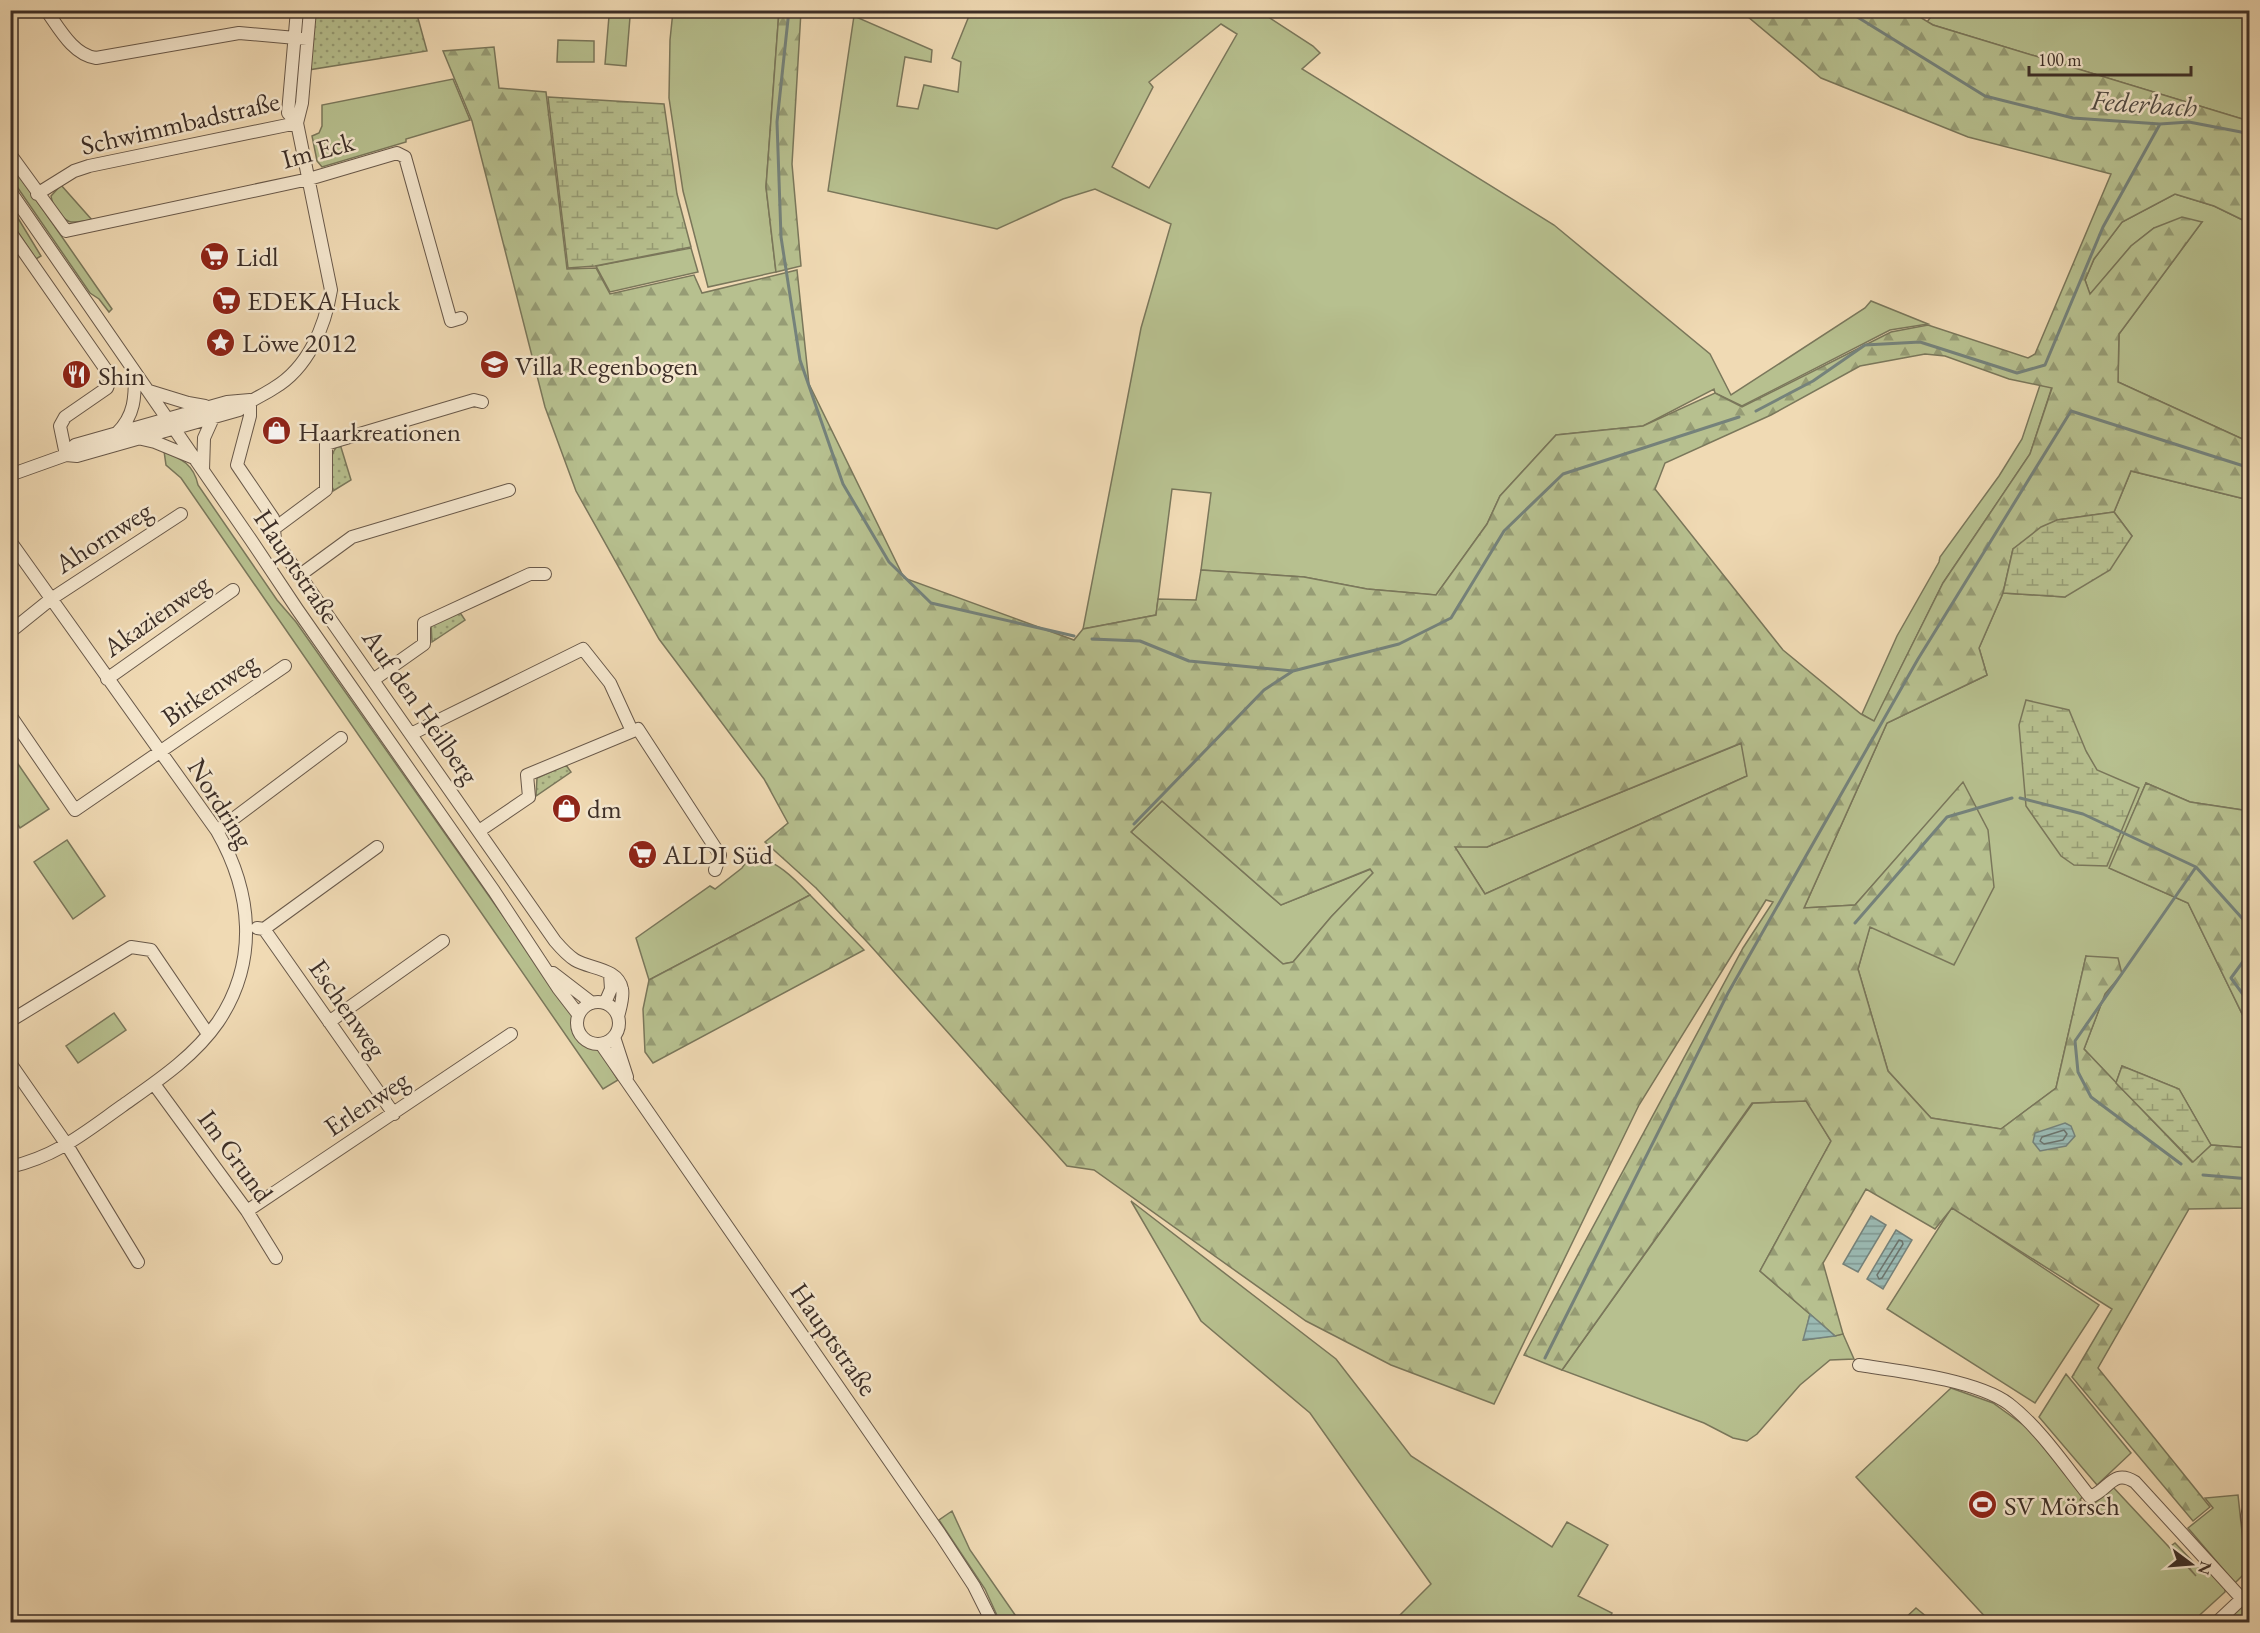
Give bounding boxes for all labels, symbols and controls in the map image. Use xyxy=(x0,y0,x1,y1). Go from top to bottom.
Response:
scale bar xyxy=(2029,39,2191,77)
text: 100 m xyxy=(2038,48,2082,71)
water label: Federbach xyxy=(2089,81,2199,125)
street label: Schwimmbadstraße xyxy=(77,83,283,163)
street label: Im Eck xyxy=(278,123,358,176)
place label: Lidl xyxy=(236,239,279,274)
supermarket icon: Lidl xyxy=(199,240,231,272)
place label: EDEKA Huck xyxy=(247,283,400,318)
supermarket icon: EDEKA Huck xyxy=(210,284,242,316)
place label: Löwe 2012 xyxy=(242,325,356,360)
place icon: Löwe 2012 xyxy=(205,326,237,358)
place label: Villa Regenbogen xyxy=(515,348,698,383)
school or university icon: Villa Regenbogen xyxy=(478,349,510,381)
place label: Shin xyxy=(98,358,145,393)
restaurant icon: Shin xyxy=(61,359,93,391)
place label: Haarkreationen xyxy=(298,414,461,449)
shop icon: Haarkreationen xyxy=(261,415,293,447)
street label: Ahornweg xyxy=(47,493,158,582)
street label: Hauptstraße xyxy=(246,502,348,630)
street label: Akazienweg xyxy=(95,565,216,665)
street label: Auf den Heilberg xyxy=(354,621,488,791)
street label: Birkenweg xyxy=(154,644,264,734)
street label: Nordring xyxy=(180,752,262,854)
place label: dm xyxy=(587,791,622,826)
shop icon: dm xyxy=(550,792,582,824)
place label: ALDI Süd xyxy=(662,837,773,872)
supermarket icon: ALDI Süd xyxy=(626,838,658,870)
street label: Eschenweg xyxy=(301,952,395,1065)
street label: Erlenweg xyxy=(317,1062,415,1144)
street label: Im Grund xyxy=(191,1103,282,1210)
street label: Hauptstraße xyxy=(782,1276,886,1402)
place label: SV Mörsch xyxy=(2004,1488,2120,1523)
sports icon: SV Mörsch xyxy=(1967,1489,1999,1521)
north arrow xyxy=(2161,1534,2221,1594)
text: N xyxy=(2193,1559,2217,1577)

